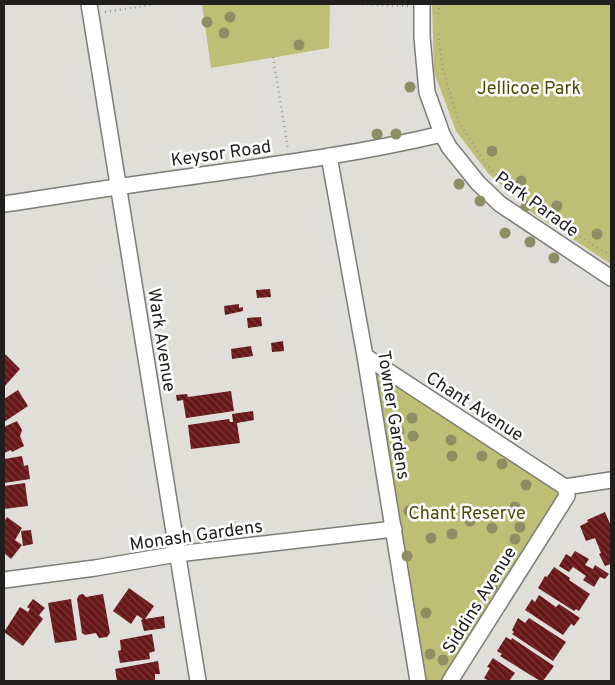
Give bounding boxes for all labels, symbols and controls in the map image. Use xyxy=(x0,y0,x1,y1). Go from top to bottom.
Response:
park label: Jellicoe Park xyxy=(477,78,581,101)
street label: Keysor Road xyxy=(170,136,273,173)
street label: Park Parade xyxy=(490,167,583,243)
street label: Wark Avenue xyxy=(141,287,180,394)
street label: Towner Gardens xyxy=(371,349,414,481)
street label: Chant Avenue xyxy=(421,367,527,447)
park label: Chant Reserve xyxy=(408,503,526,526)
street label: Monash Gardens xyxy=(128,516,264,557)
street label: Siddins Avenue xyxy=(438,543,522,659)

